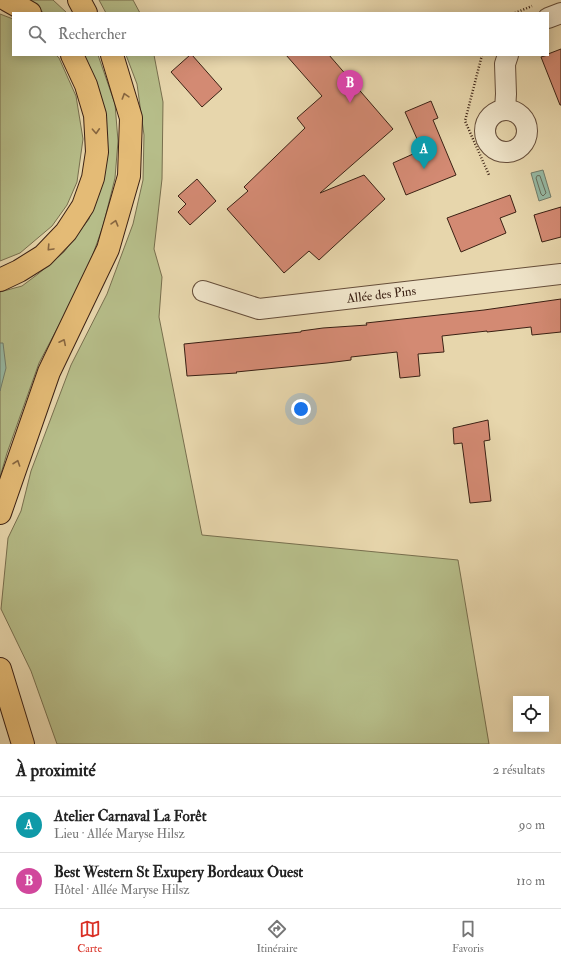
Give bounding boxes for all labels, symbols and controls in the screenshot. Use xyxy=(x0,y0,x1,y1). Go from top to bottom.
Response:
search box xyxy=(12,12,549,56)
icon: search xyxy=(26,23,48,45)
text: Rechercher xyxy=(58,25,126,44)
pin: B xyxy=(337,70,363,103)
one-way arrow xyxy=(121,92,130,99)
one-way arrow xyxy=(92,128,100,134)
pin: A xyxy=(411,136,437,169)
one-way arrow xyxy=(110,220,119,227)
one-way arrow xyxy=(48,243,55,251)
street label: Allée des Pins xyxy=(345,283,417,307)
one-way arrow xyxy=(58,338,66,346)
your location xyxy=(291,399,311,419)
one-way arrow xyxy=(13,460,21,467)
map controls xyxy=(513,696,549,732)
button: locate xyxy=(513,696,549,732)
text: À proximité xyxy=(16,760,96,781)
text: 2 résultats xyxy=(493,762,545,778)
text: Atelier Carnaval La Forêt xyxy=(54,807,207,826)
text: A xyxy=(25,817,33,833)
text: 90 m xyxy=(519,817,545,833)
text: Lieu · Allée Maryse Hilsz xyxy=(54,826,185,842)
text: Best Western St Exupery Bordeaux Ouest xyxy=(54,863,303,882)
text: B xyxy=(25,873,33,889)
text: 110 m xyxy=(516,873,545,889)
text: Hôtel · Allée Maryse Hilsz xyxy=(54,882,189,898)
tab: Carte xyxy=(77,918,102,955)
tab: Itinéraire xyxy=(256,918,298,955)
tab: Favoris xyxy=(452,918,484,955)

